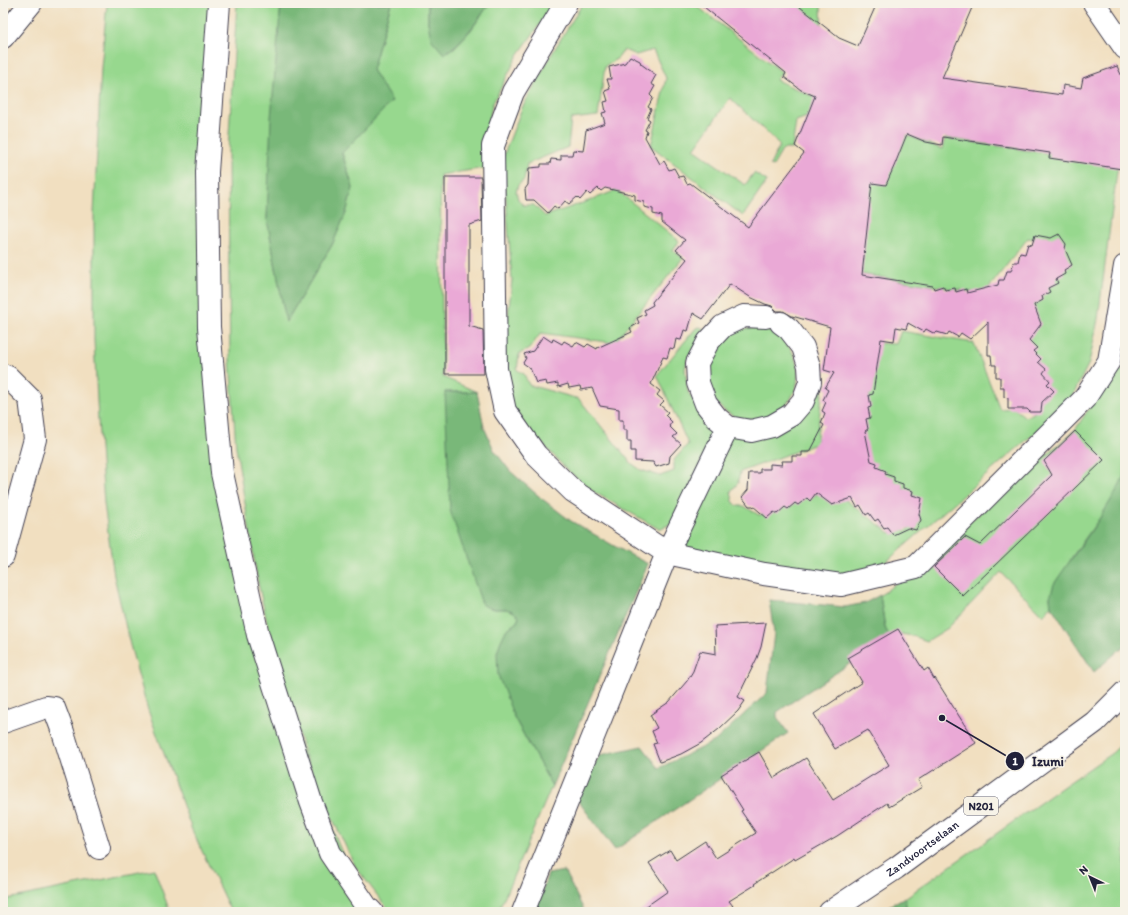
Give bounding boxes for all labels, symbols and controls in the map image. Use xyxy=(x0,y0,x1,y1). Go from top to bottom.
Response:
callout: Izumi xyxy=(1005,749,1072,774)
text: 1 xyxy=(1012,754,1018,768)
text: Izumi xyxy=(1032,754,1064,769)
road number: N201 xyxy=(964,797,998,815)
street label: Zandvoortselaan xyxy=(883,817,962,880)
north arrow xyxy=(1070,857,1110,897)
text: N xyxy=(1076,863,1091,877)

